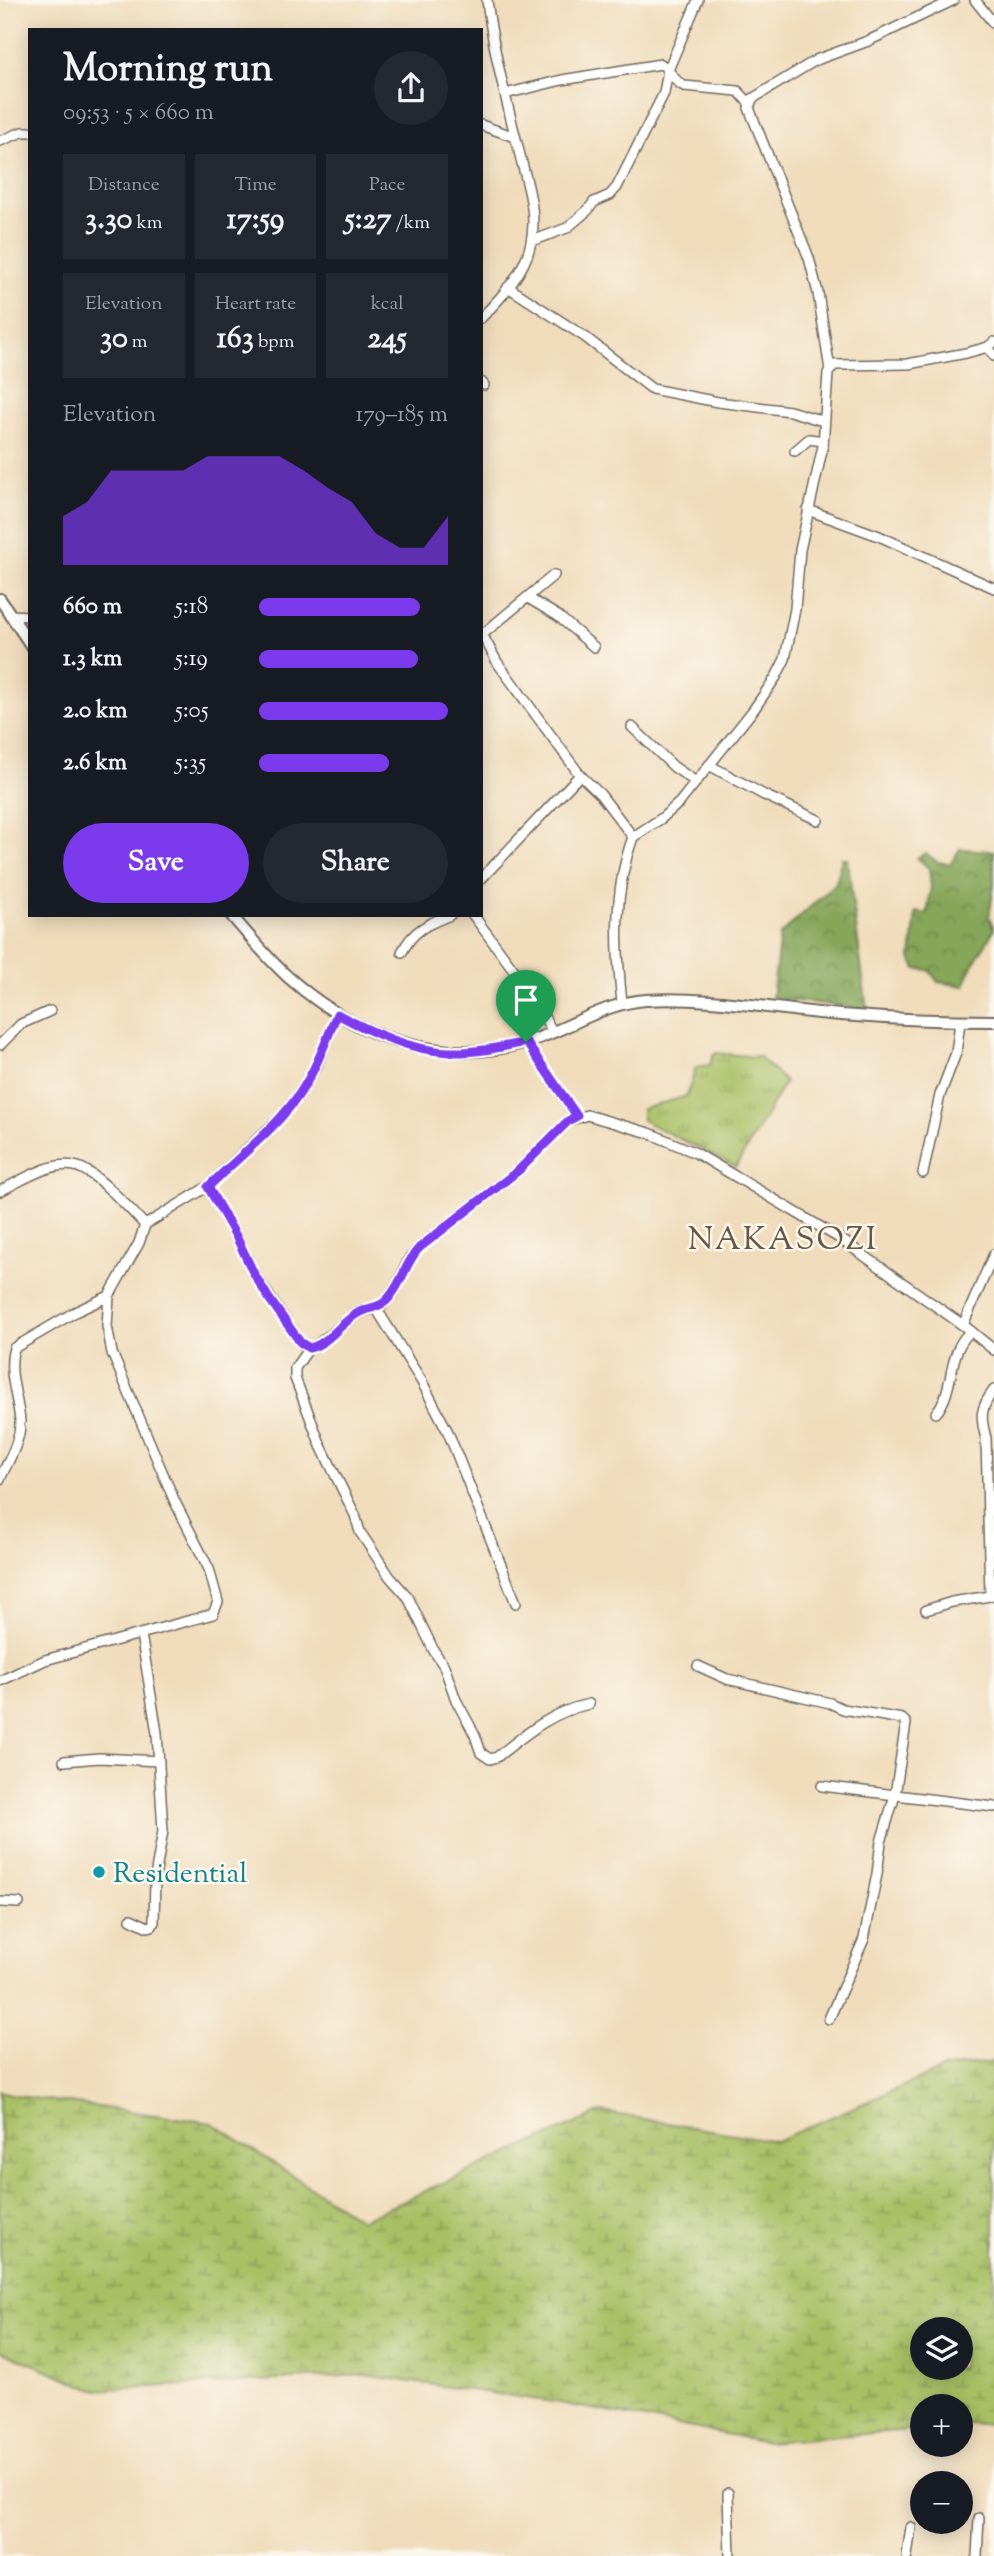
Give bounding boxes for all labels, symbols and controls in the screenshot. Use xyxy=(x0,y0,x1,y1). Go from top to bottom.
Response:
text: Morning run xyxy=(63,44,273,98)
button: share xyxy=(374,51,448,125)
text: 09:53 · 5 × 660 m xyxy=(63,97,214,130)
text: Distance xyxy=(88,172,160,199)
text: Time xyxy=(234,172,277,199)
text: Pace xyxy=(369,172,405,199)
text: 3.30 xyxy=(85,199,132,242)
text: 17:59 xyxy=(227,199,284,242)
text: 5:27 xyxy=(344,199,392,242)
text: km xyxy=(132,210,163,237)
text: /km xyxy=(392,210,430,237)
text: Elevation xyxy=(85,291,162,318)
text: Heart rate xyxy=(215,291,296,318)
text: kcal xyxy=(371,291,403,318)
text: 30 xyxy=(100,318,128,361)
text: 163 xyxy=(217,318,254,361)
text: 245 xyxy=(367,318,407,361)
text: m xyxy=(128,329,148,356)
text: bpm xyxy=(254,329,294,356)
text: Elevation xyxy=(63,399,156,432)
text: 179–185 m xyxy=(356,399,448,432)
text: 660 m xyxy=(63,591,122,624)
text: 5:18 xyxy=(175,591,208,624)
text: 1.3 km xyxy=(63,643,122,676)
text: 5:19 xyxy=(175,643,208,676)
text: 2.0 km xyxy=(63,695,128,728)
text: 5:05 xyxy=(175,695,209,728)
text: 2.6 km xyxy=(63,747,127,780)
text: 5:35 xyxy=(175,747,206,780)
button: Save xyxy=(63,823,249,903)
button: Share xyxy=(263,823,448,903)
pin xyxy=(496,970,556,1042)
icon: arrive xyxy=(507,981,545,1019)
district label: NAKASOZI xyxy=(688,1218,878,1264)
place label: Residential xyxy=(113,1855,247,1895)
marker: Residential xyxy=(91,1864,107,1880)
map controls xyxy=(910,2317,973,2534)
button: layers xyxy=(910,2317,973,2380)
button: + xyxy=(910,2394,973,2457)
button: − xyxy=(910,2471,973,2534)

